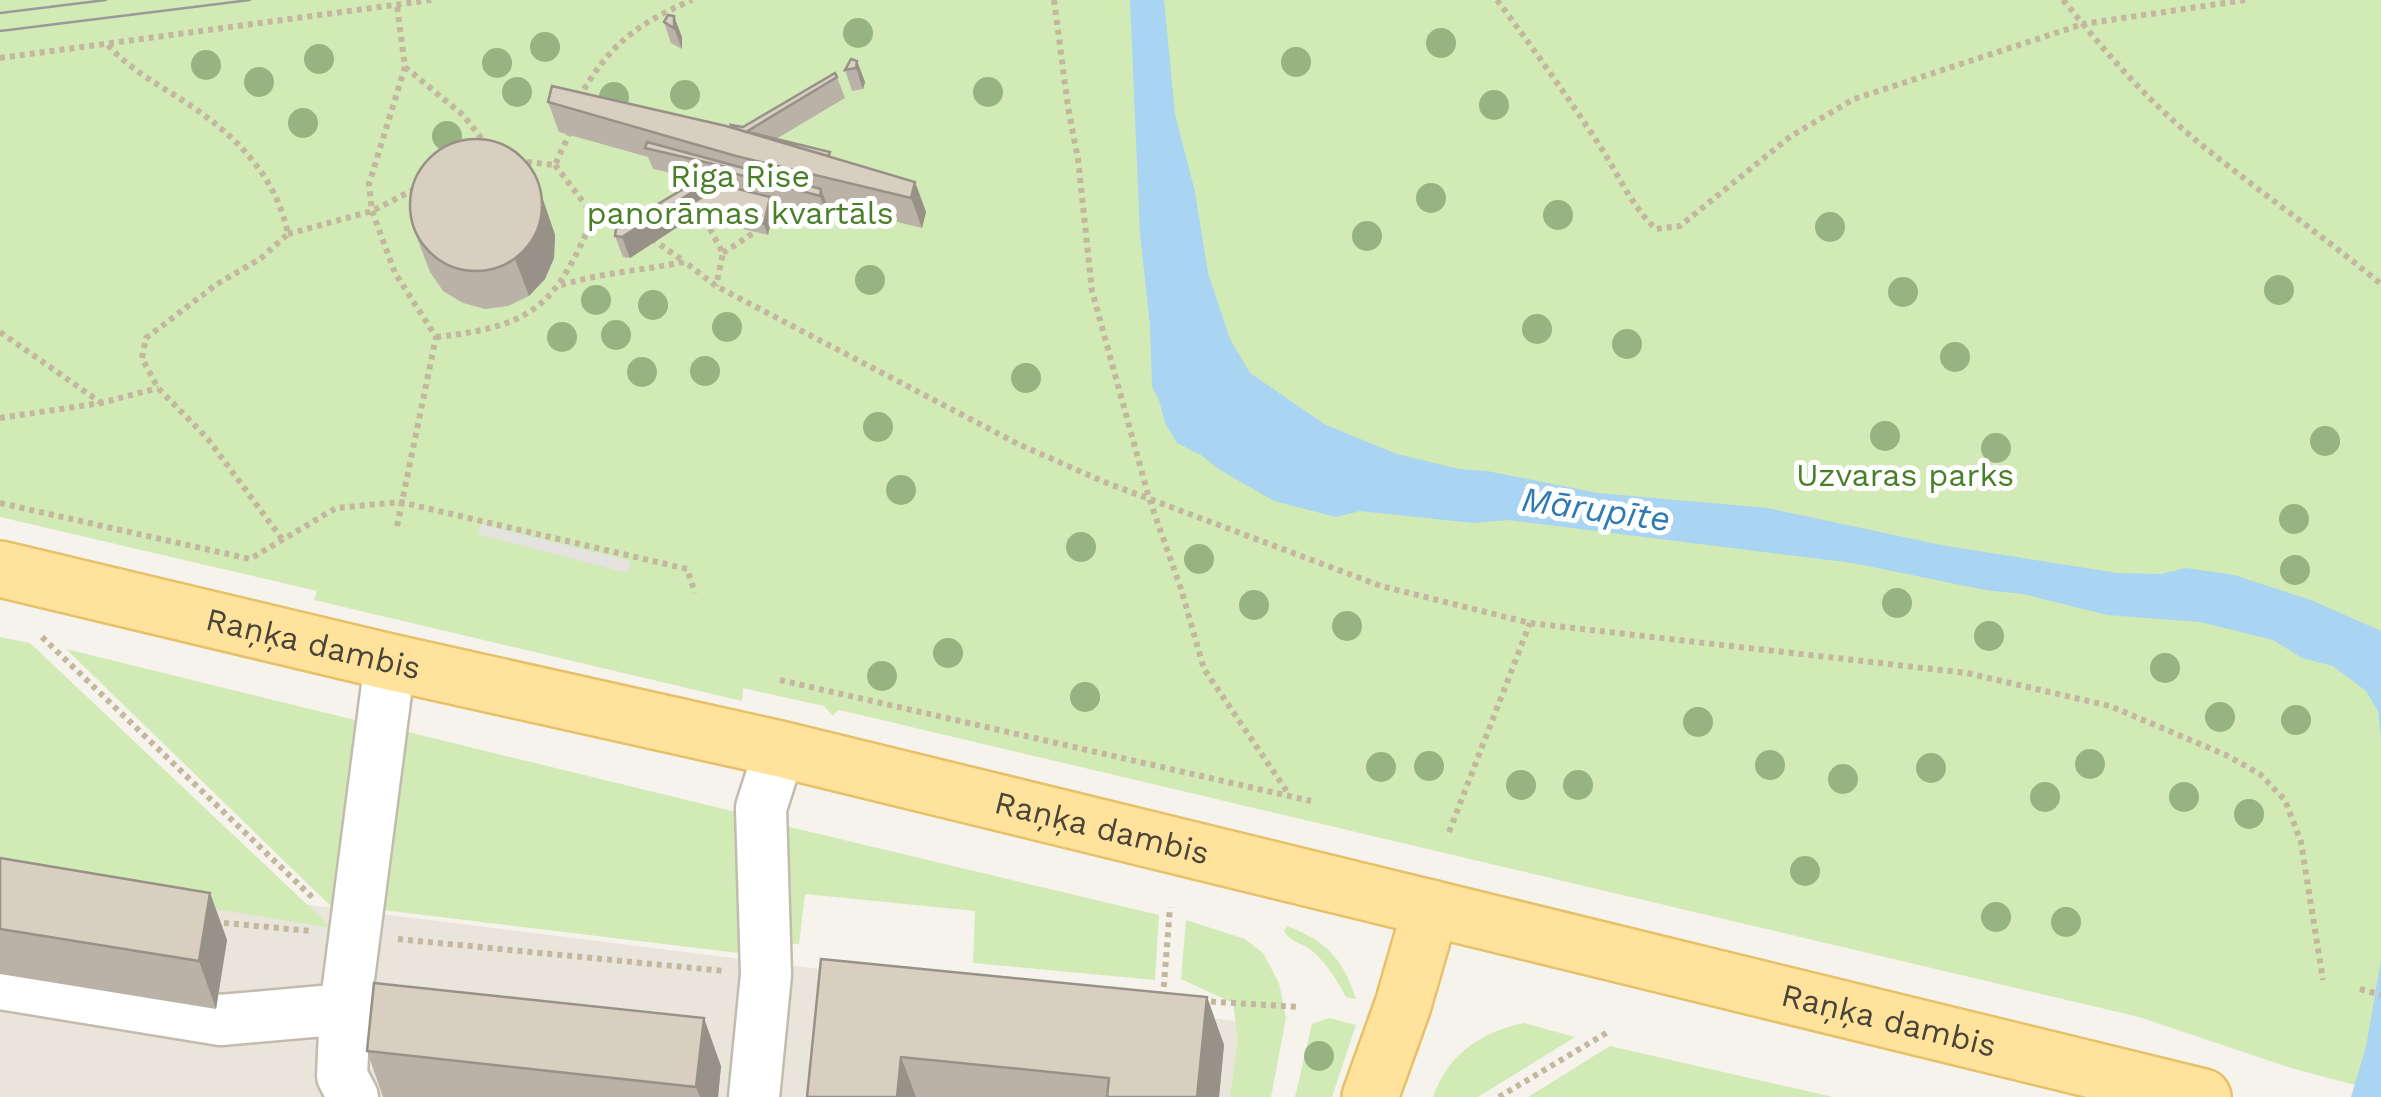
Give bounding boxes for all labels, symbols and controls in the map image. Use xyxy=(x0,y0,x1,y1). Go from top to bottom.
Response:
park label: Riga Rise panorāmas kvartāls xyxy=(586,157,894,232)
park label: Uzvaras parks xyxy=(1796,456,2014,494)
water label: Mārupīte xyxy=(1519,478,1673,540)
street label: Raņķa dambis xyxy=(202,600,424,687)
street label: Raņķa dambis xyxy=(991,783,1213,872)
street label: Raņķa dambis xyxy=(1778,976,2000,1065)

